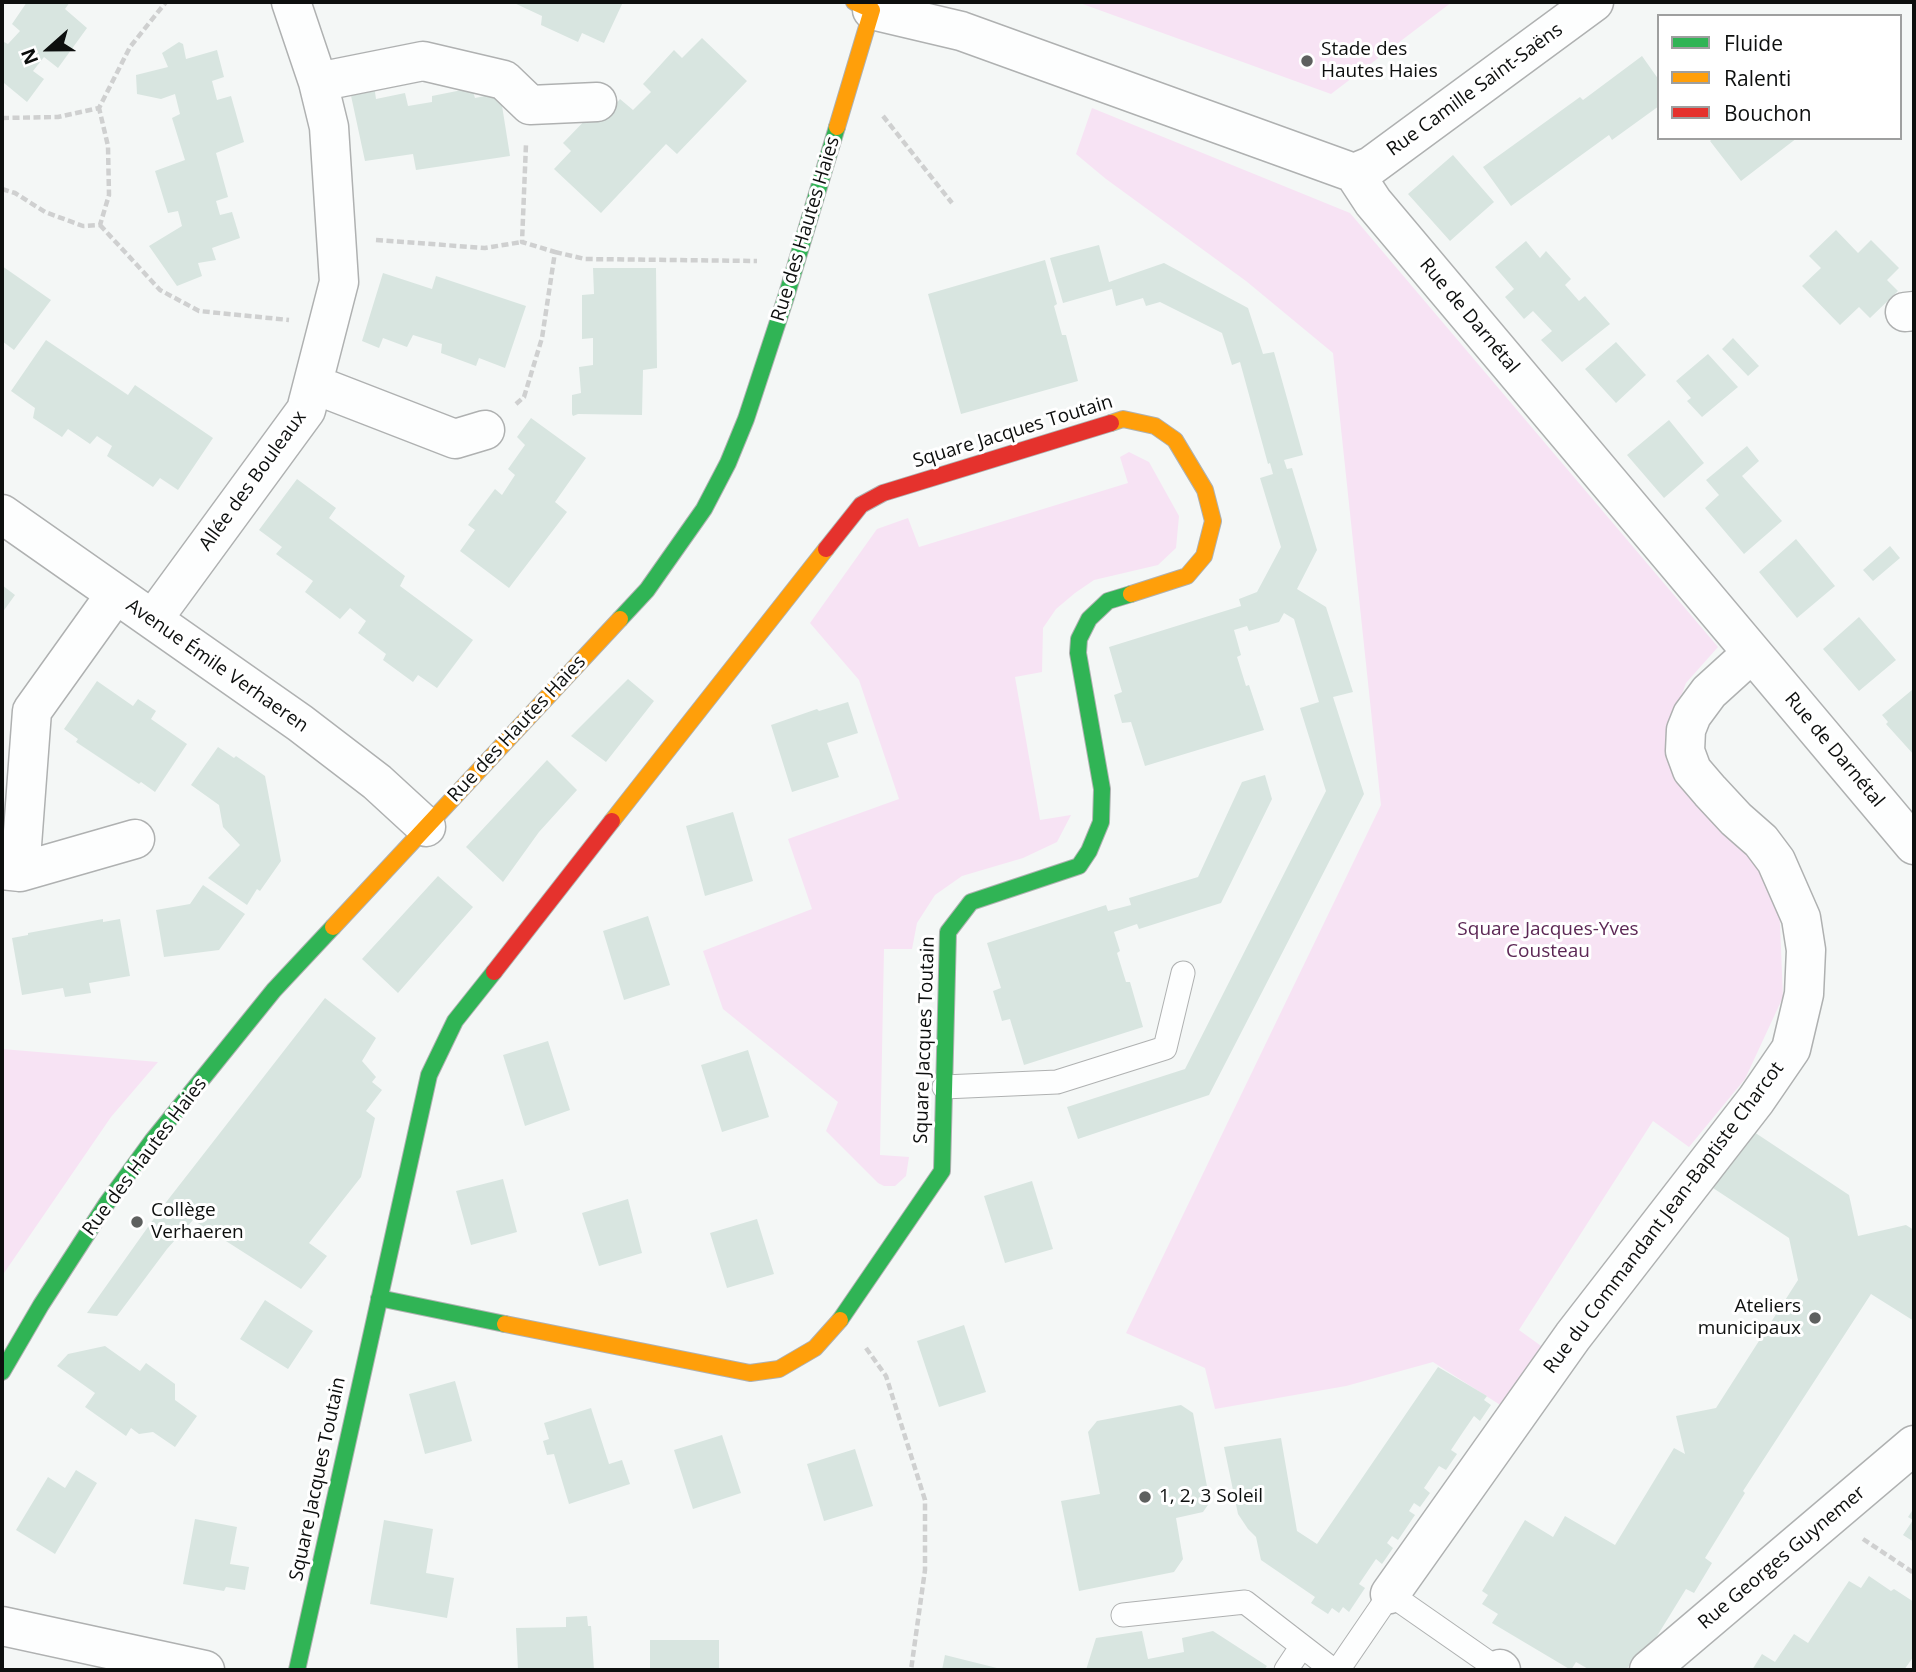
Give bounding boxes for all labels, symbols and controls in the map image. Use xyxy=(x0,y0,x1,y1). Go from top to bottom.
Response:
north arrow xyxy=(14,14,84,84)
legend xyxy=(1657,14,1902,140)
street label: Rue Camille Saint-Saëns xyxy=(1383,19,1567,161)
text: Fluide xyxy=(1724,29,1783,57)
place label: Stade des Hautes Haies xyxy=(1321,39,1438,83)
text: N xyxy=(14,45,44,68)
marker: Stade des Hautes Haies xyxy=(1299,53,1315,69)
text: Ralenti xyxy=(1724,64,1791,92)
text: Bouchon xyxy=(1724,99,1812,127)
street label: Rue des Hautes Haies xyxy=(767,134,845,324)
street label: Rue de Darnétal xyxy=(1414,254,1524,378)
street label: Square Jacques Toutain xyxy=(910,391,1116,473)
street label: Allée des Bouleaux xyxy=(195,407,311,555)
street label: Avenue Émile Verhaeren xyxy=(122,594,312,738)
street label: Rue des Hautes Haies xyxy=(443,651,591,807)
street label: Rue de Darnétal xyxy=(1779,688,1889,812)
park label: Square Jacques-Yves Cousteau xyxy=(1457,919,1639,963)
street label: Square Jacques Toutain xyxy=(910,936,940,1144)
street label: Rue du Commandant Jean-Baptiste Charcot xyxy=(1539,1058,1789,1378)
street label: Rue des Hautes Haies xyxy=(78,1073,212,1241)
place label: Collège Verhaeren xyxy=(151,1200,244,1244)
marker: Collège Verhaeren xyxy=(129,1214,145,1230)
place label: Ateliers municipaux xyxy=(1698,1296,1801,1340)
marker: Ateliers municipaux xyxy=(1807,1310,1823,1326)
street label: Square Jacques Toutain xyxy=(285,1375,351,1583)
street label: Rue Georges Guynemer xyxy=(1694,1481,1870,1635)
place label: 1, 2, 3 Soleil xyxy=(1159,1486,1263,1508)
marker: 1, 2, 3 Soleil xyxy=(1137,1489,1153,1505)

